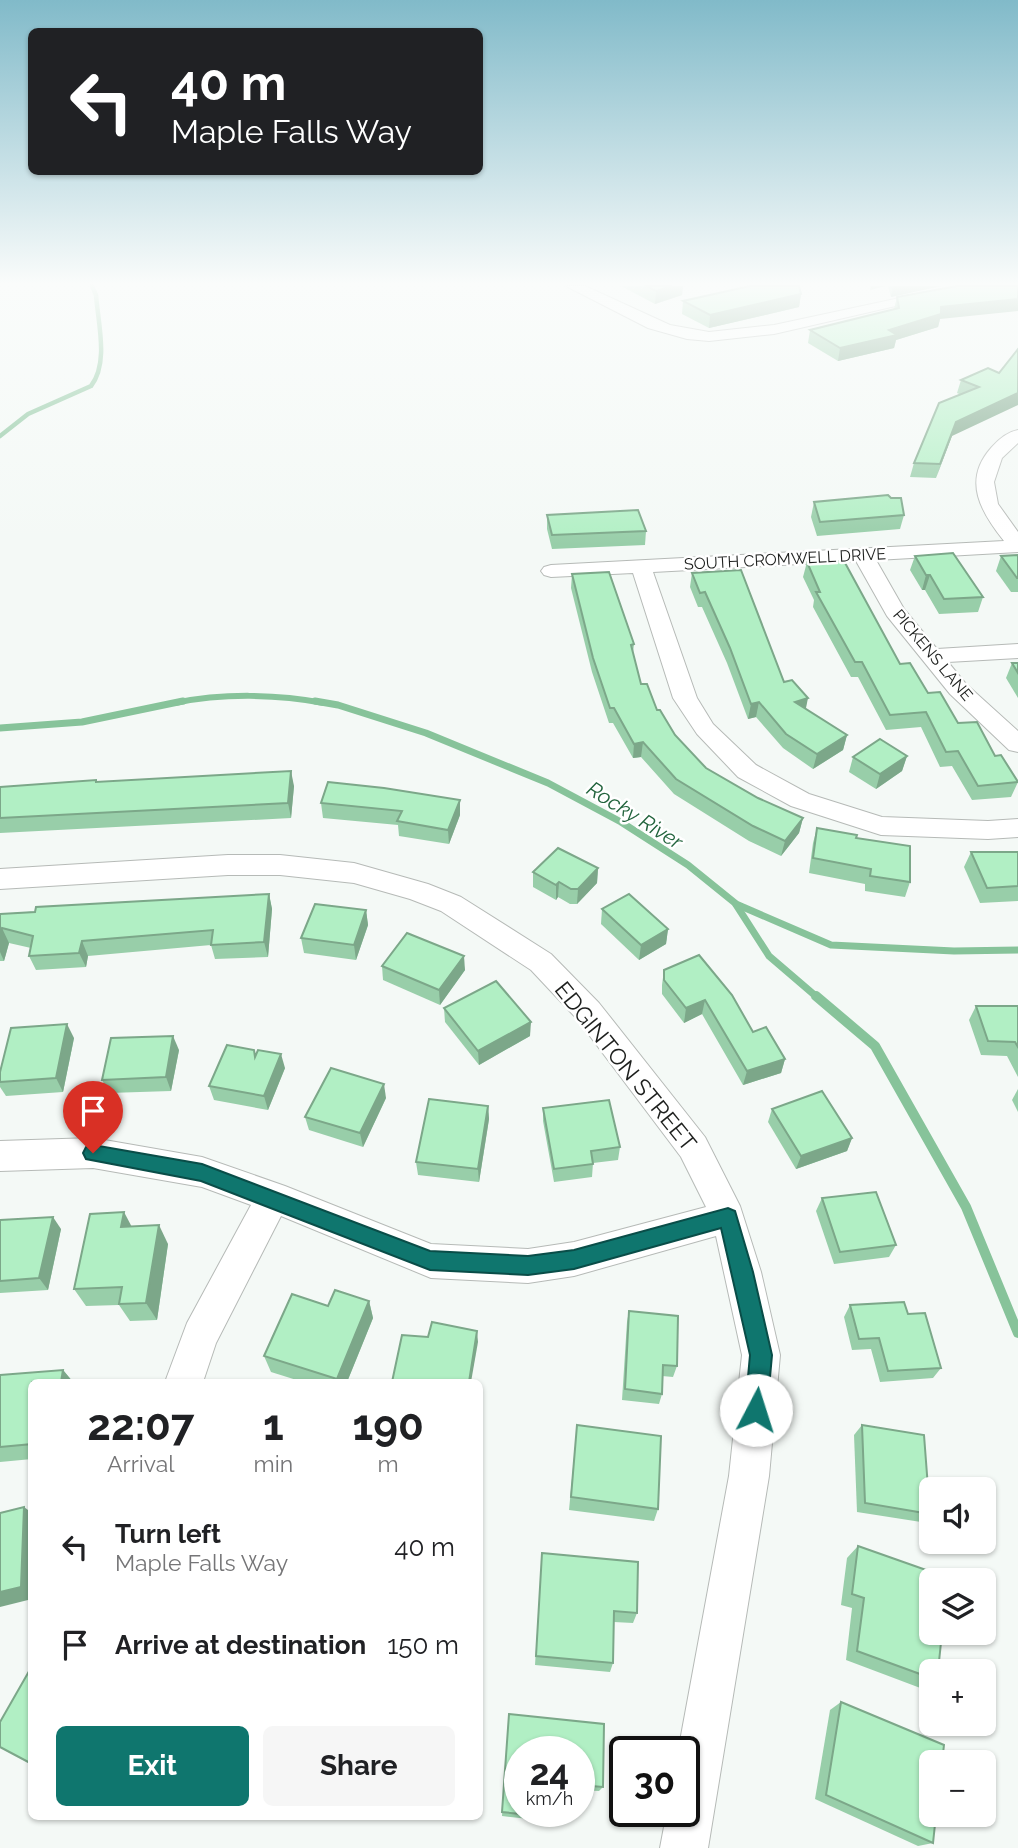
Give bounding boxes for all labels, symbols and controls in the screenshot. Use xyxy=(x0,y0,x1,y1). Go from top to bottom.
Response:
text: 40 m xyxy=(171,54,286,111)
icon: left xyxy=(56,56,147,147)
text: Maple Falls Way xyxy=(171,113,412,150)
street label: SOUTH CROMWELL DRIVE xyxy=(684,544,887,574)
street label: PICKENS LANE xyxy=(889,605,977,705)
water label: Rocky River xyxy=(582,776,688,855)
street label: EDGINTON STREET xyxy=(550,976,702,1156)
pin xyxy=(63,1081,123,1153)
icon: arrive xyxy=(74,1092,112,1130)
position arrow xyxy=(719,1373,793,1447)
text: 22:07 xyxy=(87,1401,194,1450)
text: 1 xyxy=(263,1401,284,1450)
text: 190 xyxy=(352,1401,424,1450)
text: Arrival xyxy=(107,1450,175,1477)
text: min xyxy=(254,1450,293,1477)
text: m xyxy=(377,1450,399,1477)
map controls xyxy=(919,1477,996,1827)
button: sound xyxy=(919,1477,996,1554)
text: Turn left xyxy=(115,1519,221,1549)
icon: left xyxy=(56,1528,94,1566)
text: 40 m xyxy=(394,1532,455,1562)
text: Maple Falls Way xyxy=(115,1549,288,1576)
button: layers xyxy=(919,1568,996,1645)
icon: arrive xyxy=(56,1626,94,1664)
text: Arrive at destination xyxy=(115,1630,366,1660)
text: 150 m xyxy=(387,1630,459,1660)
button: + xyxy=(919,1659,996,1736)
button: Exit xyxy=(56,1726,249,1806)
button: Share xyxy=(263,1726,455,1806)
speed limit sign: 30 xyxy=(609,1736,700,1827)
button: − xyxy=(919,1750,996,1827)
text: 24 xyxy=(530,1752,569,1793)
text: km/h xyxy=(526,1788,573,1809)

